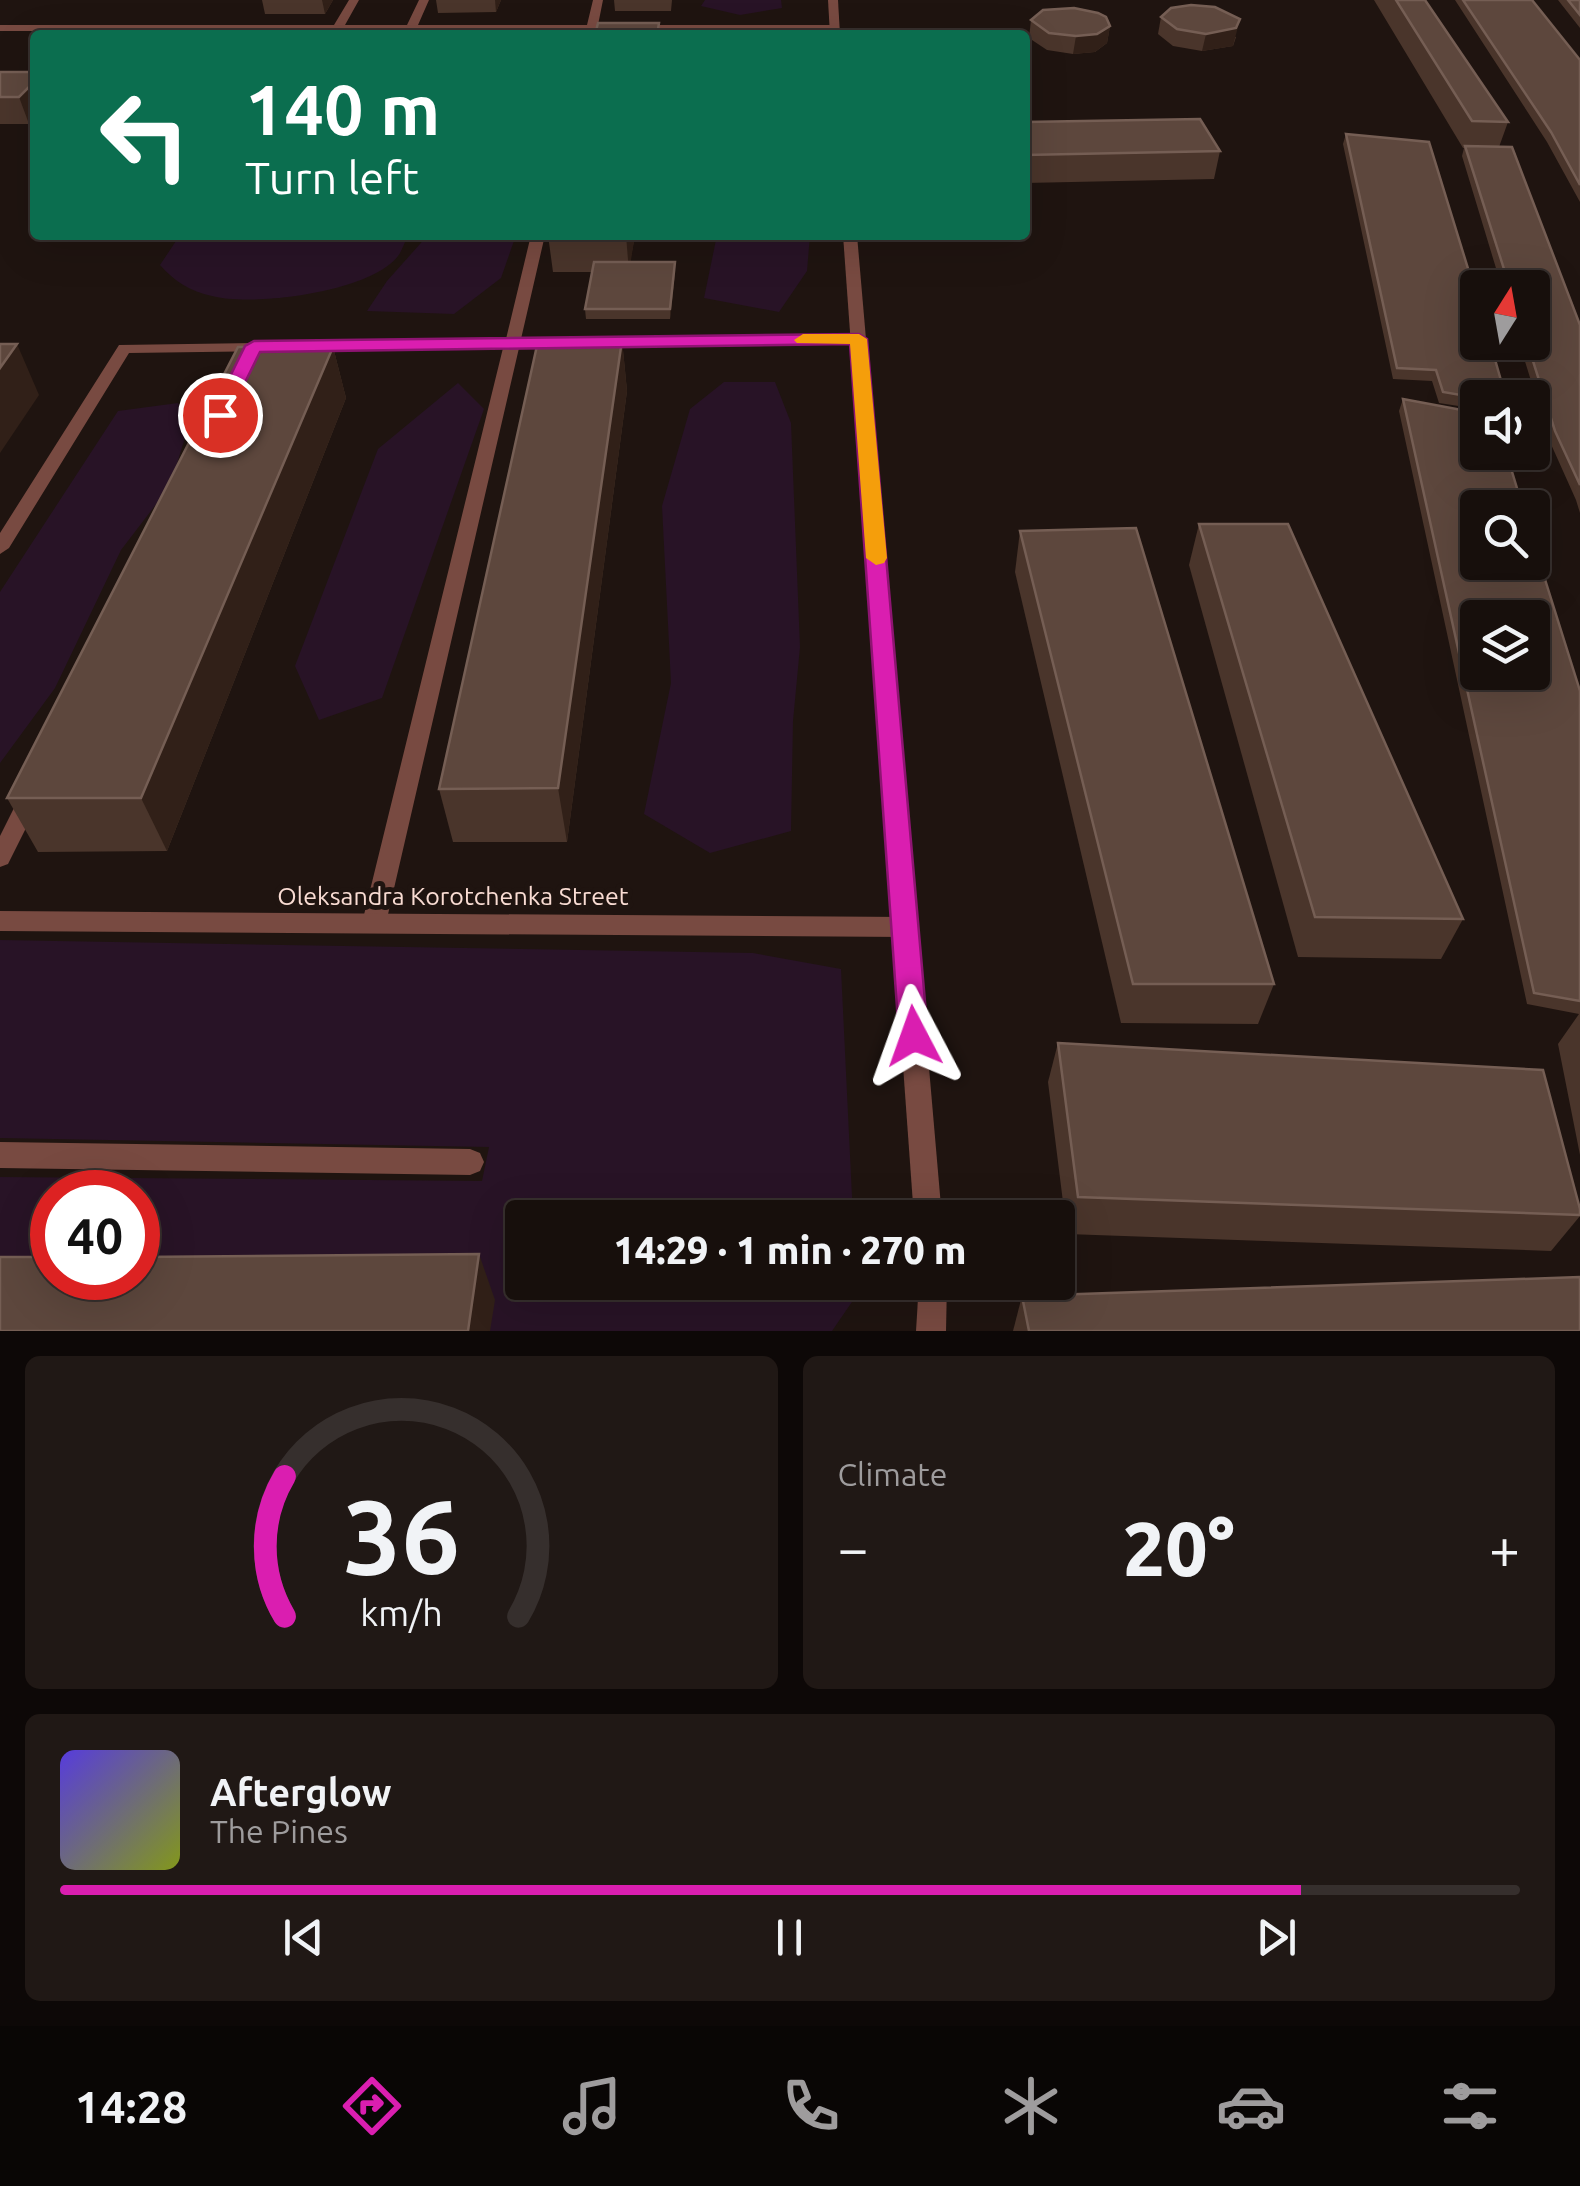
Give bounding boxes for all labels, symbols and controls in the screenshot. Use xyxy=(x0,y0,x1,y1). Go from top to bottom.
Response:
icon: left xyxy=(80,70,210,200)
text: 140 m xyxy=(245,70,440,148)
text: Turn left xyxy=(245,152,419,203)
north arrow xyxy=(1460,270,1550,360)
map controls xyxy=(1460,270,1550,690)
pin xyxy=(178,373,263,458)
button: sound xyxy=(1460,380,1550,470)
icon: arrive xyxy=(193,388,248,443)
button: search xyxy=(1460,490,1550,580)
button: layers xyxy=(1460,600,1550,690)
street label: Oleksandra Korotchenka Street xyxy=(277,882,629,910)
position arrow xyxy=(862,984,966,1088)
speed limit sign: 40 xyxy=(30,1170,160,1300)
text: 14:29 · 1 min · 270 m xyxy=(613,1229,967,1271)
text: Climate xyxy=(838,1456,948,1492)
text: 36 xyxy=(343,1477,460,1594)
text: 20° xyxy=(1123,1506,1235,1590)
text: − xyxy=(838,1517,869,1578)
text: + xyxy=(1489,1517,1520,1578)
text: km/h xyxy=(360,1593,443,1633)
text: Afterglow xyxy=(210,1771,392,1813)
text: The Pines xyxy=(210,1813,348,1849)
icon: previous xyxy=(276,1910,331,1965)
icon: pause xyxy=(762,1910,817,1965)
icon: next xyxy=(1249,1910,1304,1965)
icon: directions xyxy=(337,2071,407,2141)
icon: music xyxy=(557,2071,627,2141)
icon: phone xyxy=(776,2071,846,2141)
icon: climate xyxy=(996,2071,1066,2141)
icon: car xyxy=(1216,2071,1286,2141)
icon: filters xyxy=(1435,2071,1505,2141)
text: 14:28 xyxy=(75,2081,187,2132)

